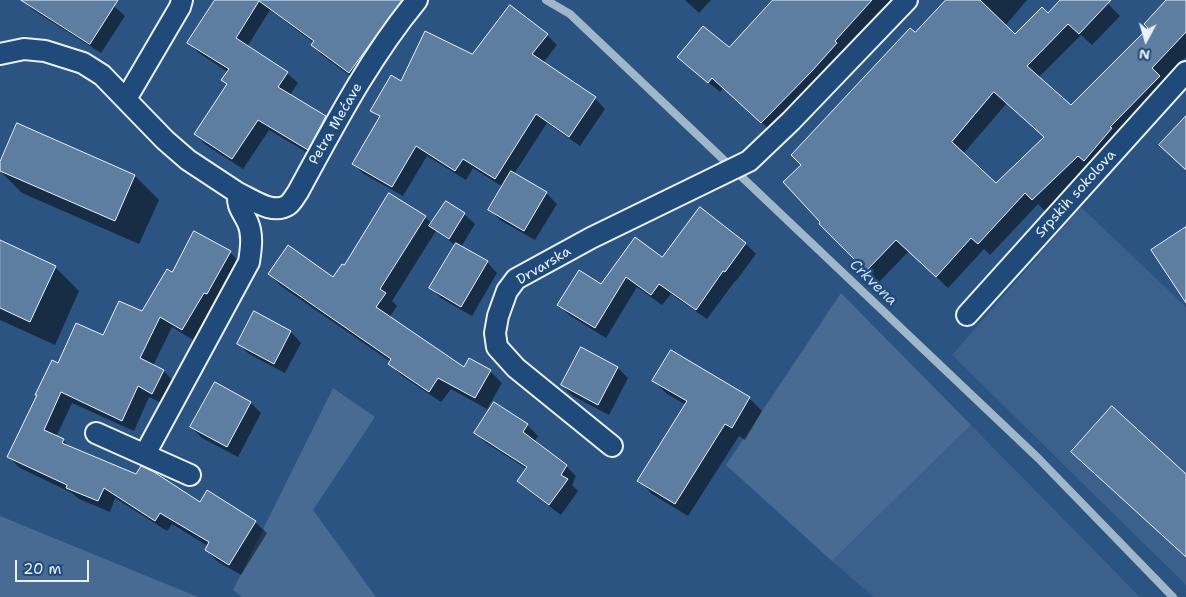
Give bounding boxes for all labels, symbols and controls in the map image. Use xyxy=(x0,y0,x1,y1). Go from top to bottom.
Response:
north arrow xyxy=(1121,15,1171,65)
text: N xyxy=(1138,45,1151,64)
street label: Petra Mećave xyxy=(306,80,366,168)
street label: Srpskih sokolova xyxy=(1032,147,1120,241)
street label: Drvarska xyxy=(514,243,574,289)
water label: Crkvena xyxy=(846,256,900,310)
scale bar xyxy=(18,550,91,582)
text: 20 m xyxy=(23,559,62,579)

